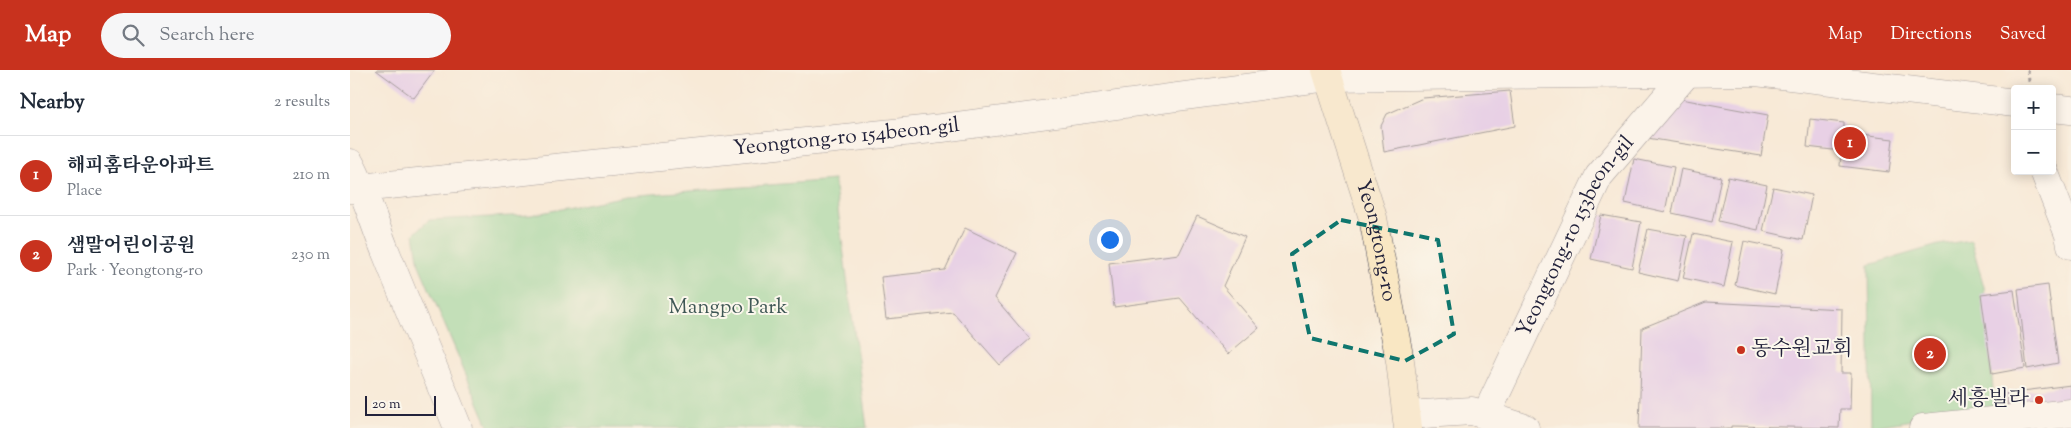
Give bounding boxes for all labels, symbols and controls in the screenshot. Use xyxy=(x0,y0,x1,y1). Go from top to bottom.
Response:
search box xyxy=(101,13,451,58)
text: Map xyxy=(25,18,71,52)
icon: search xyxy=(119,21,147,49)
text: Search here xyxy=(159,22,255,49)
text: Map xyxy=(1828,22,1863,48)
text: Directions xyxy=(1891,22,1972,48)
text: Saved xyxy=(2000,22,2046,48)
map controls xyxy=(2011,85,2056,175)
button: + xyxy=(2011,85,2056,130)
text: Nearby xyxy=(20,88,85,118)
text: 2 results xyxy=(274,91,330,114)
street label: Yeongtong-ro 154beon-gil xyxy=(732,111,962,164)
pin: 1 xyxy=(1834,124,1866,162)
street label: Yeongtong-ro 153beon-gil xyxy=(1510,129,1642,343)
button: − xyxy=(2011,130,2056,175)
text: 해피홈타운아파트 xyxy=(67,153,214,180)
text: 1 xyxy=(33,164,39,187)
text: 210 m xyxy=(292,164,330,187)
street label: Yeongtong-ro xyxy=(1347,176,1403,304)
text: Place xyxy=(67,180,102,203)
your location xyxy=(1097,227,1123,253)
text: 샘말어린이공원 xyxy=(67,233,195,260)
text: 2 xyxy=(32,244,40,267)
text: 230 m xyxy=(291,244,330,267)
text: Park · Yeongtong-ro xyxy=(67,260,203,283)
park label: Mangpo Park xyxy=(668,293,788,323)
place label: 동수원교회 xyxy=(1751,335,1852,365)
pin: 2 xyxy=(1914,335,1946,373)
marker: 동수원교회 xyxy=(1735,344,1747,356)
place label: 세흥빌라 xyxy=(1948,385,2030,415)
scale bar xyxy=(365,393,436,416)
marker: 세흥빌라 xyxy=(2033,394,2045,406)
text: 20 m xyxy=(372,395,401,415)

